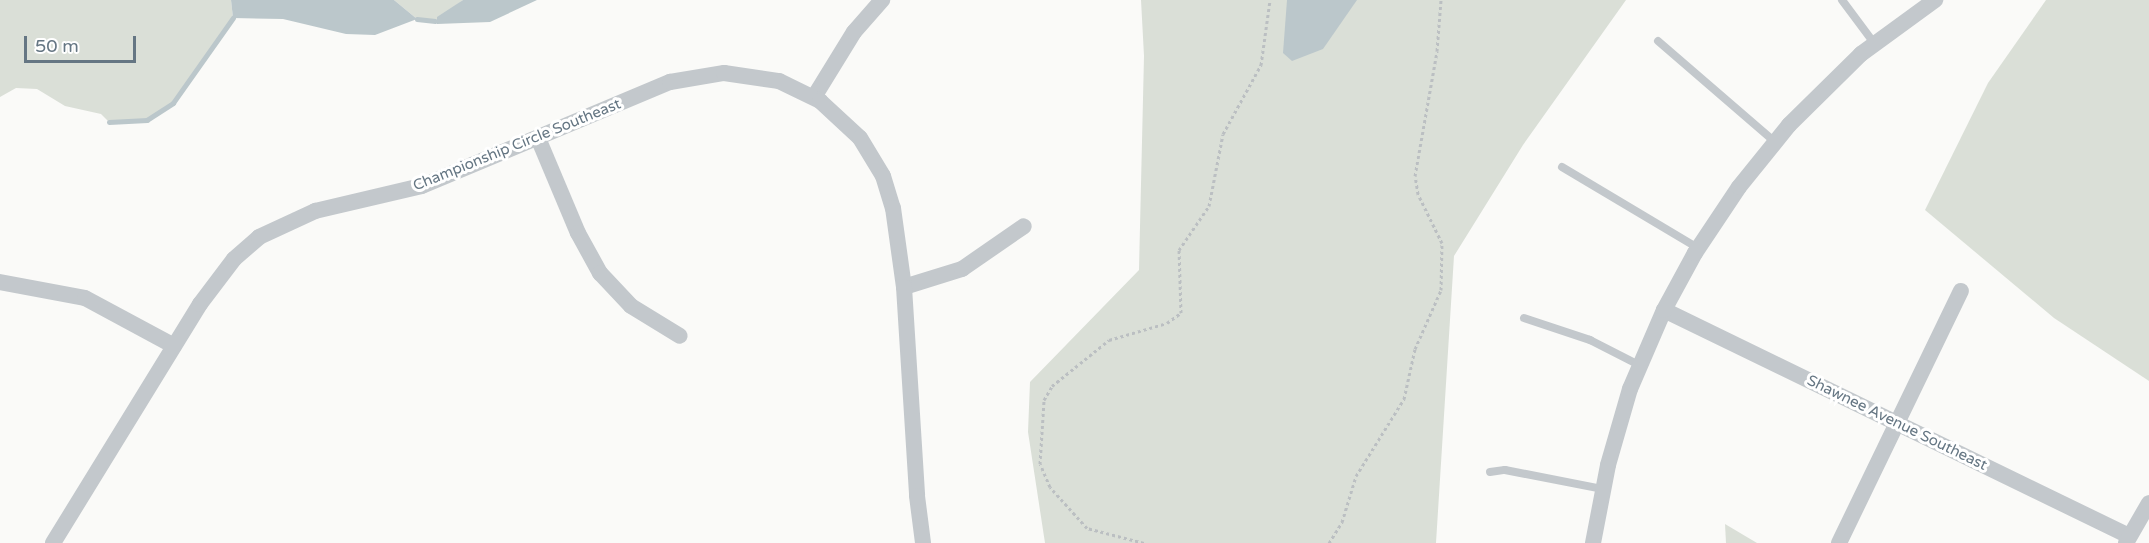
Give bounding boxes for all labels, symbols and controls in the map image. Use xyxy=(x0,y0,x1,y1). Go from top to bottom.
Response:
scale bar xyxy=(27,24,140,62)
text: 50 m xyxy=(35,35,79,57)
street label: Championship Circle Southeast xyxy=(410,95,624,195)
street label: Shawnee Avenue Southeast xyxy=(1804,371,1990,475)

